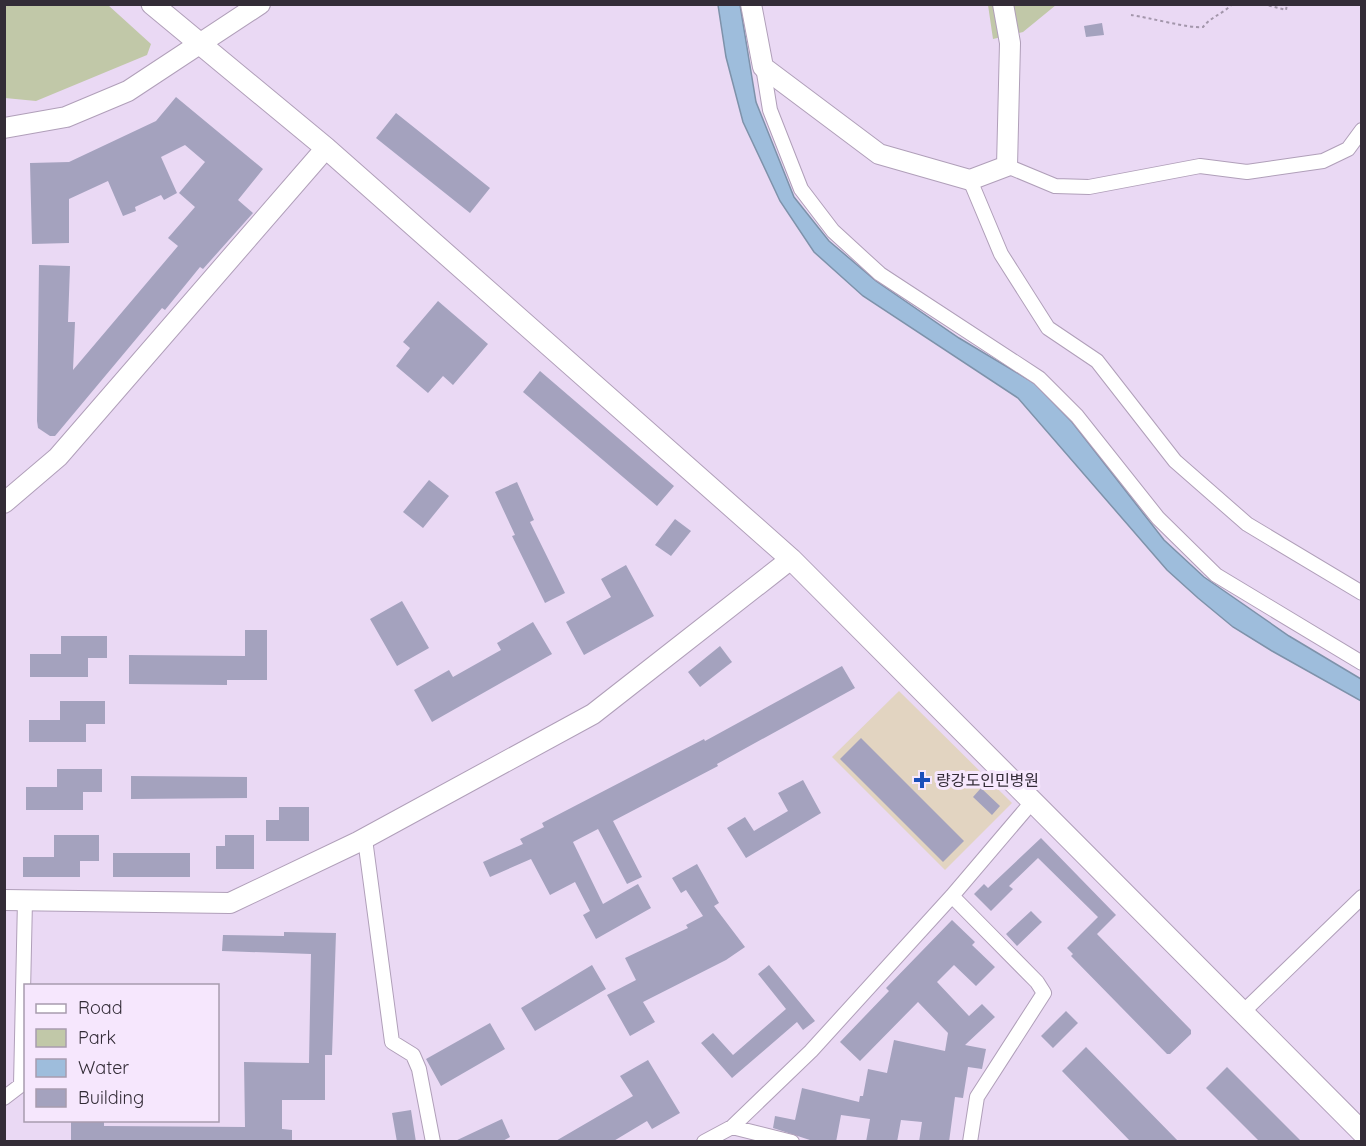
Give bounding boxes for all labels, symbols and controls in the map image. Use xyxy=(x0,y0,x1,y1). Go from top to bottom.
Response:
place label: 량강도인민병원 xyxy=(936,770,1039,790)
marker: 량강도인민병원 xyxy=(913,771,931,789)
legend xyxy=(24,984,219,1122)
text: Road xyxy=(78,996,123,1019)
text: Park xyxy=(78,1026,116,1049)
text: Water xyxy=(78,1056,129,1079)
text: Building xyxy=(78,1086,144,1109)

